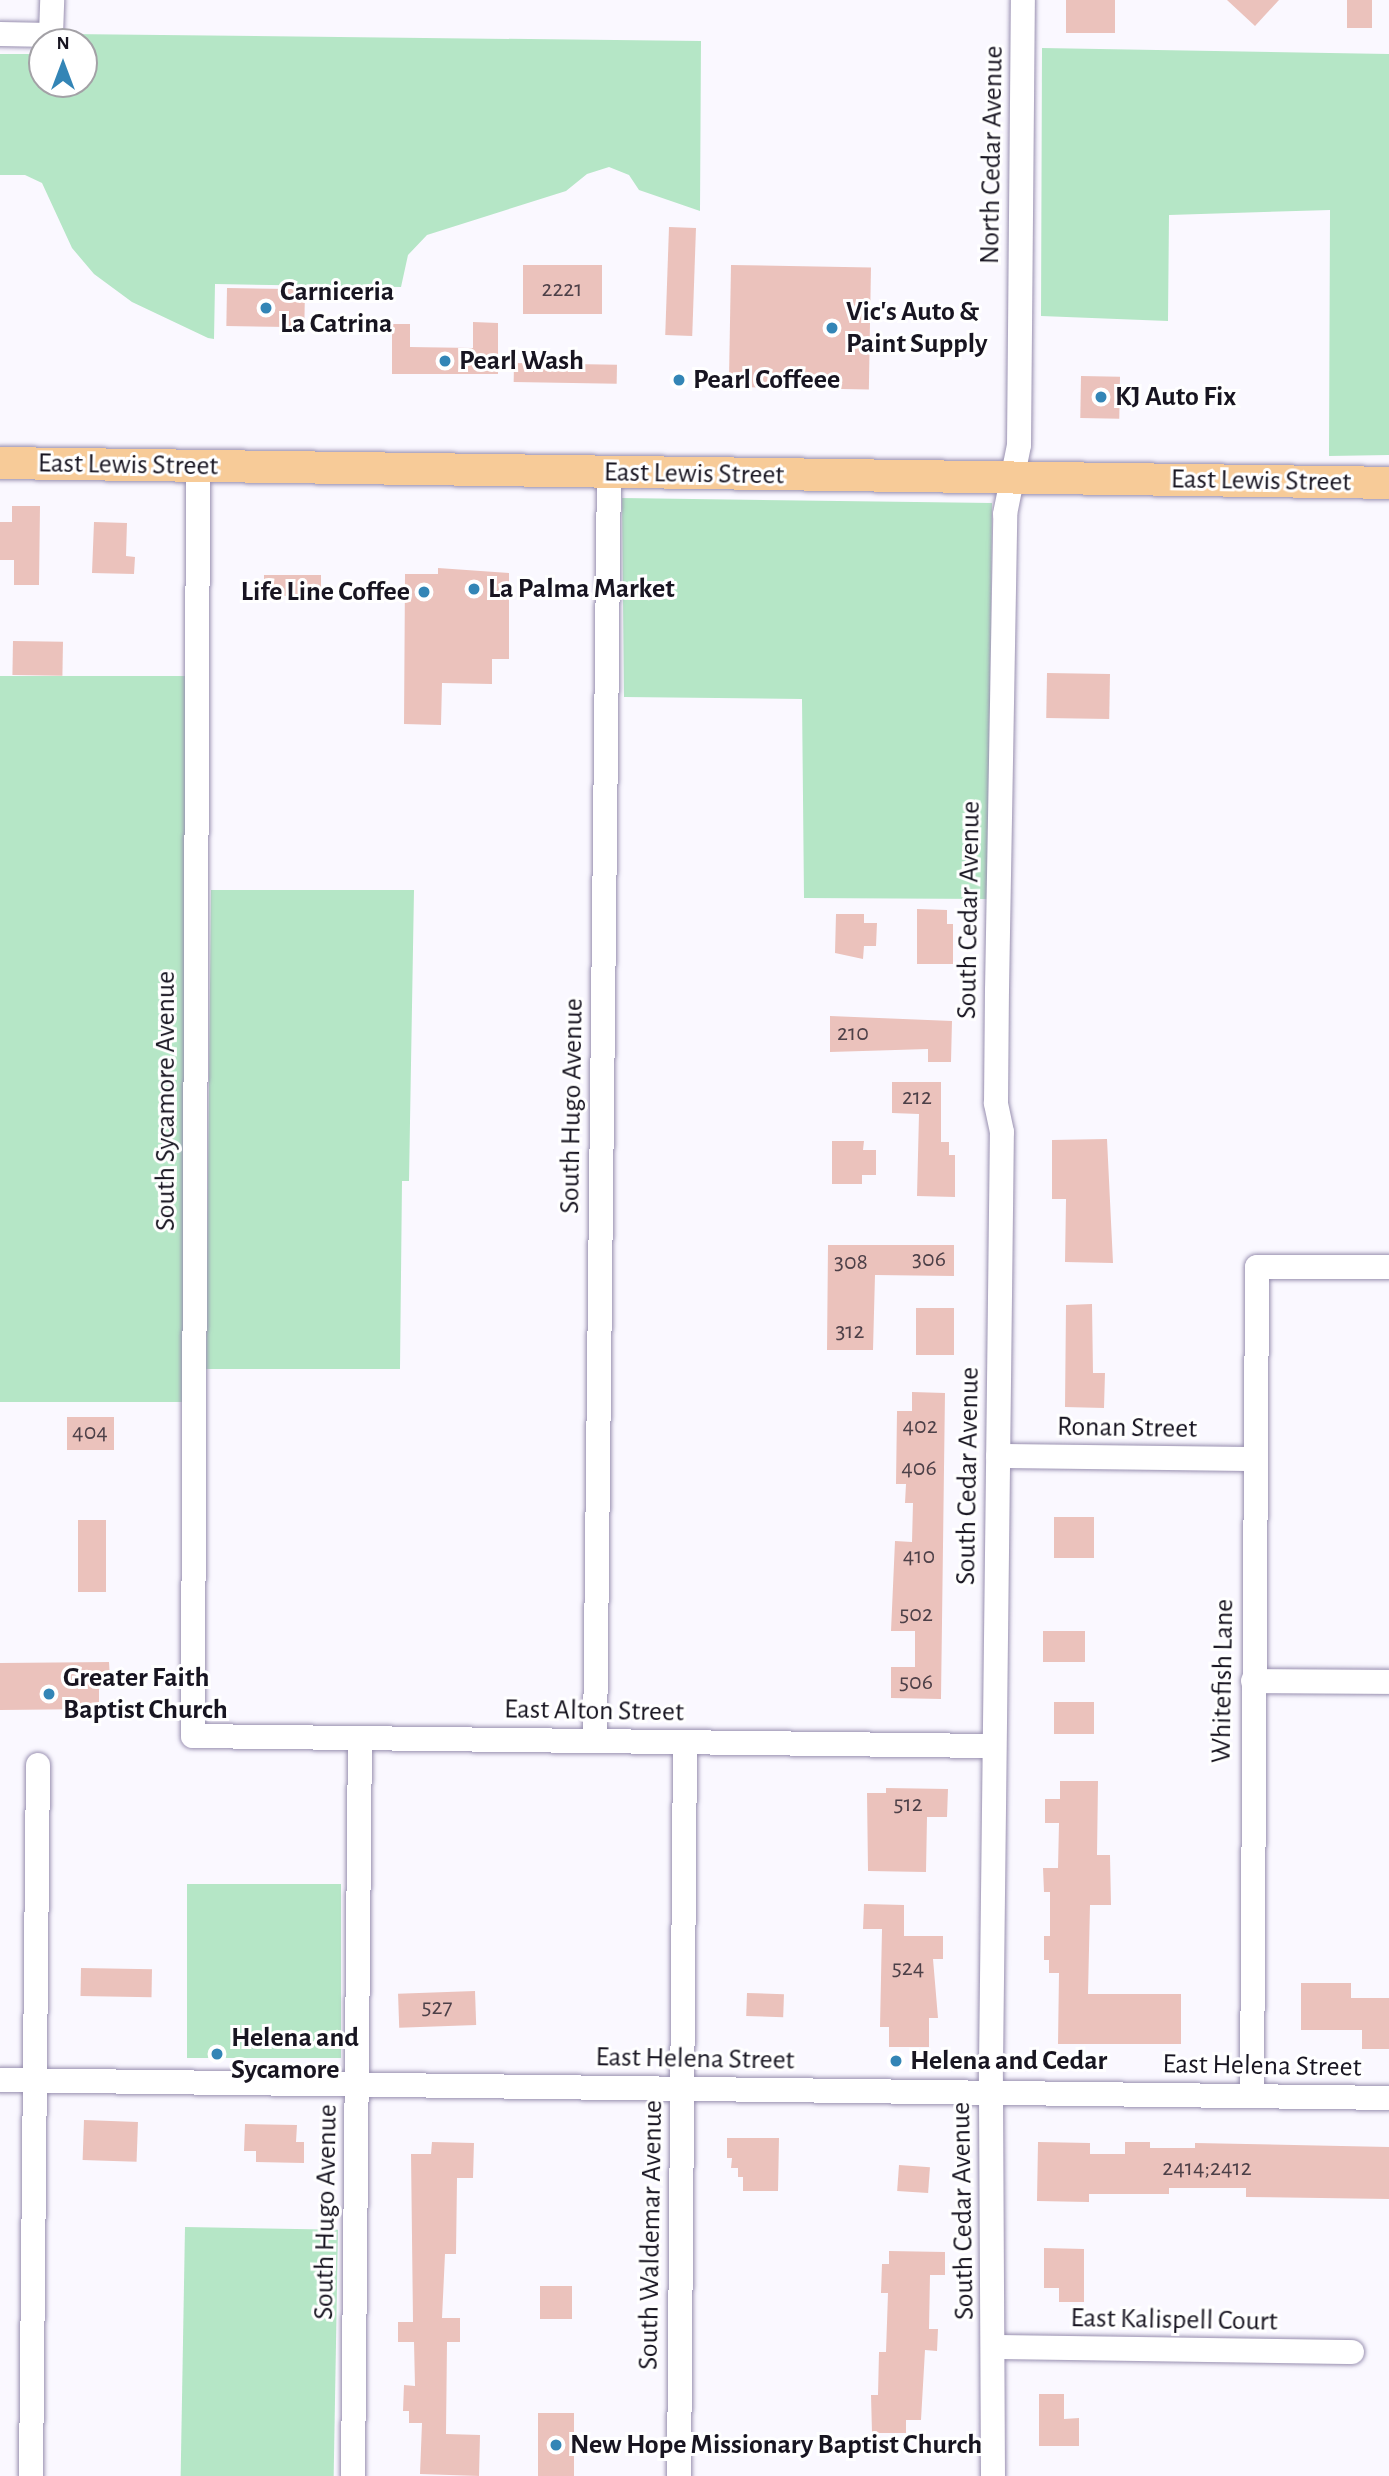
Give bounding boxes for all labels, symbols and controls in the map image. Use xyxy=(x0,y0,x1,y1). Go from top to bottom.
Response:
north arrow xyxy=(28,28,98,98)
text: N xyxy=(56,34,70,53)
street label: North Cedar Avenue xyxy=(973,45,1011,265)
place label: Carniceria La Catrina xyxy=(280,275,394,341)
house number: 2221 xyxy=(541,276,583,304)
place label: Vic's Auto & Paint Supply xyxy=(846,295,988,361)
marker: Carniceria La Catrina xyxy=(258,300,274,316)
marker: Vic's Auto & Paint Supply xyxy=(824,320,840,336)
place label: Pearl Wash xyxy=(459,344,584,378)
marker: Pearl Wash xyxy=(437,353,453,369)
place label: Pearl Coffeee xyxy=(693,363,840,397)
marker: Pearl Coffeee xyxy=(671,372,687,388)
place label: KJ Auto Fix xyxy=(1115,380,1236,414)
marker: KJ Auto Fix xyxy=(1093,389,1109,405)
street label: East Lewis Street xyxy=(37,447,219,483)
street label: East Lewis Street xyxy=(603,456,785,492)
street label: East Lewis Street xyxy=(1170,463,1352,499)
place label: La Palma Market xyxy=(488,572,675,606)
place label: Life Line Coffee xyxy=(241,575,410,609)
marker: La Palma Market xyxy=(466,581,482,597)
marker: Life Line Coffee xyxy=(416,584,432,600)
street label: South Cedar Avenue xyxy=(950,801,988,1019)
street label: South Sycamore Avenue xyxy=(149,971,183,1231)
street label: South Hugo Avenue xyxy=(553,998,591,1214)
house number: 210 xyxy=(837,1020,869,1048)
house number: 212 xyxy=(902,1084,932,1112)
house number: 306 xyxy=(912,1246,946,1274)
house number: 308 xyxy=(834,1249,868,1277)
house number: 312 xyxy=(835,1318,865,1346)
street label: South Cedar Avenue xyxy=(949,1367,987,1585)
street label: Ronan Street xyxy=(1057,1410,1197,1446)
house number: 402 xyxy=(902,1413,938,1441)
house number: 404 xyxy=(72,1419,108,1447)
house number: 406 xyxy=(901,1455,937,1483)
house number: 410 xyxy=(903,1543,935,1571)
street label: Whitefish Lane xyxy=(1205,1599,1241,1763)
house number: 502 xyxy=(899,1601,933,1629)
place label: Greater Faith Baptist Church xyxy=(63,1661,228,1727)
house number: 506 xyxy=(899,1669,933,1697)
marker: Greater Faith Baptist Church xyxy=(41,1686,57,1702)
street label: East Alton Street xyxy=(504,1693,684,1729)
house number: 512 xyxy=(893,1791,923,1819)
house number: 524 xyxy=(892,1955,924,1983)
house number: 527 xyxy=(422,1994,452,2022)
place label: Helena and Sycamore xyxy=(231,2021,359,2087)
street label: East Helena Street xyxy=(595,2040,795,2078)
place label: Helena and Cedar xyxy=(910,2044,1107,2078)
marker: Helena and Sycamore xyxy=(209,2046,225,2062)
street label: East Helena Street xyxy=(1162,2047,1362,2085)
marker: Helena and Cedar xyxy=(888,2053,904,2069)
street label: South Waldemar Avenue xyxy=(632,2100,670,2370)
street label: South Cedar Avenue xyxy=(944,2102,982,2320)
street label: South Hugo Avenue xyxy=(307,2104,345,2320)
house number: 2414;2412 xyxy=(1162,2155,1252,2183)
street label: East Kalispell Court xyxy=(1070,2301,1278,2339)
place label: New Hope Missionary Baptist Church xyxy=(570,2428,982,2462)
marker: New Hope Missionary Baptist Church xyxy=(548,2437,564,2453)

